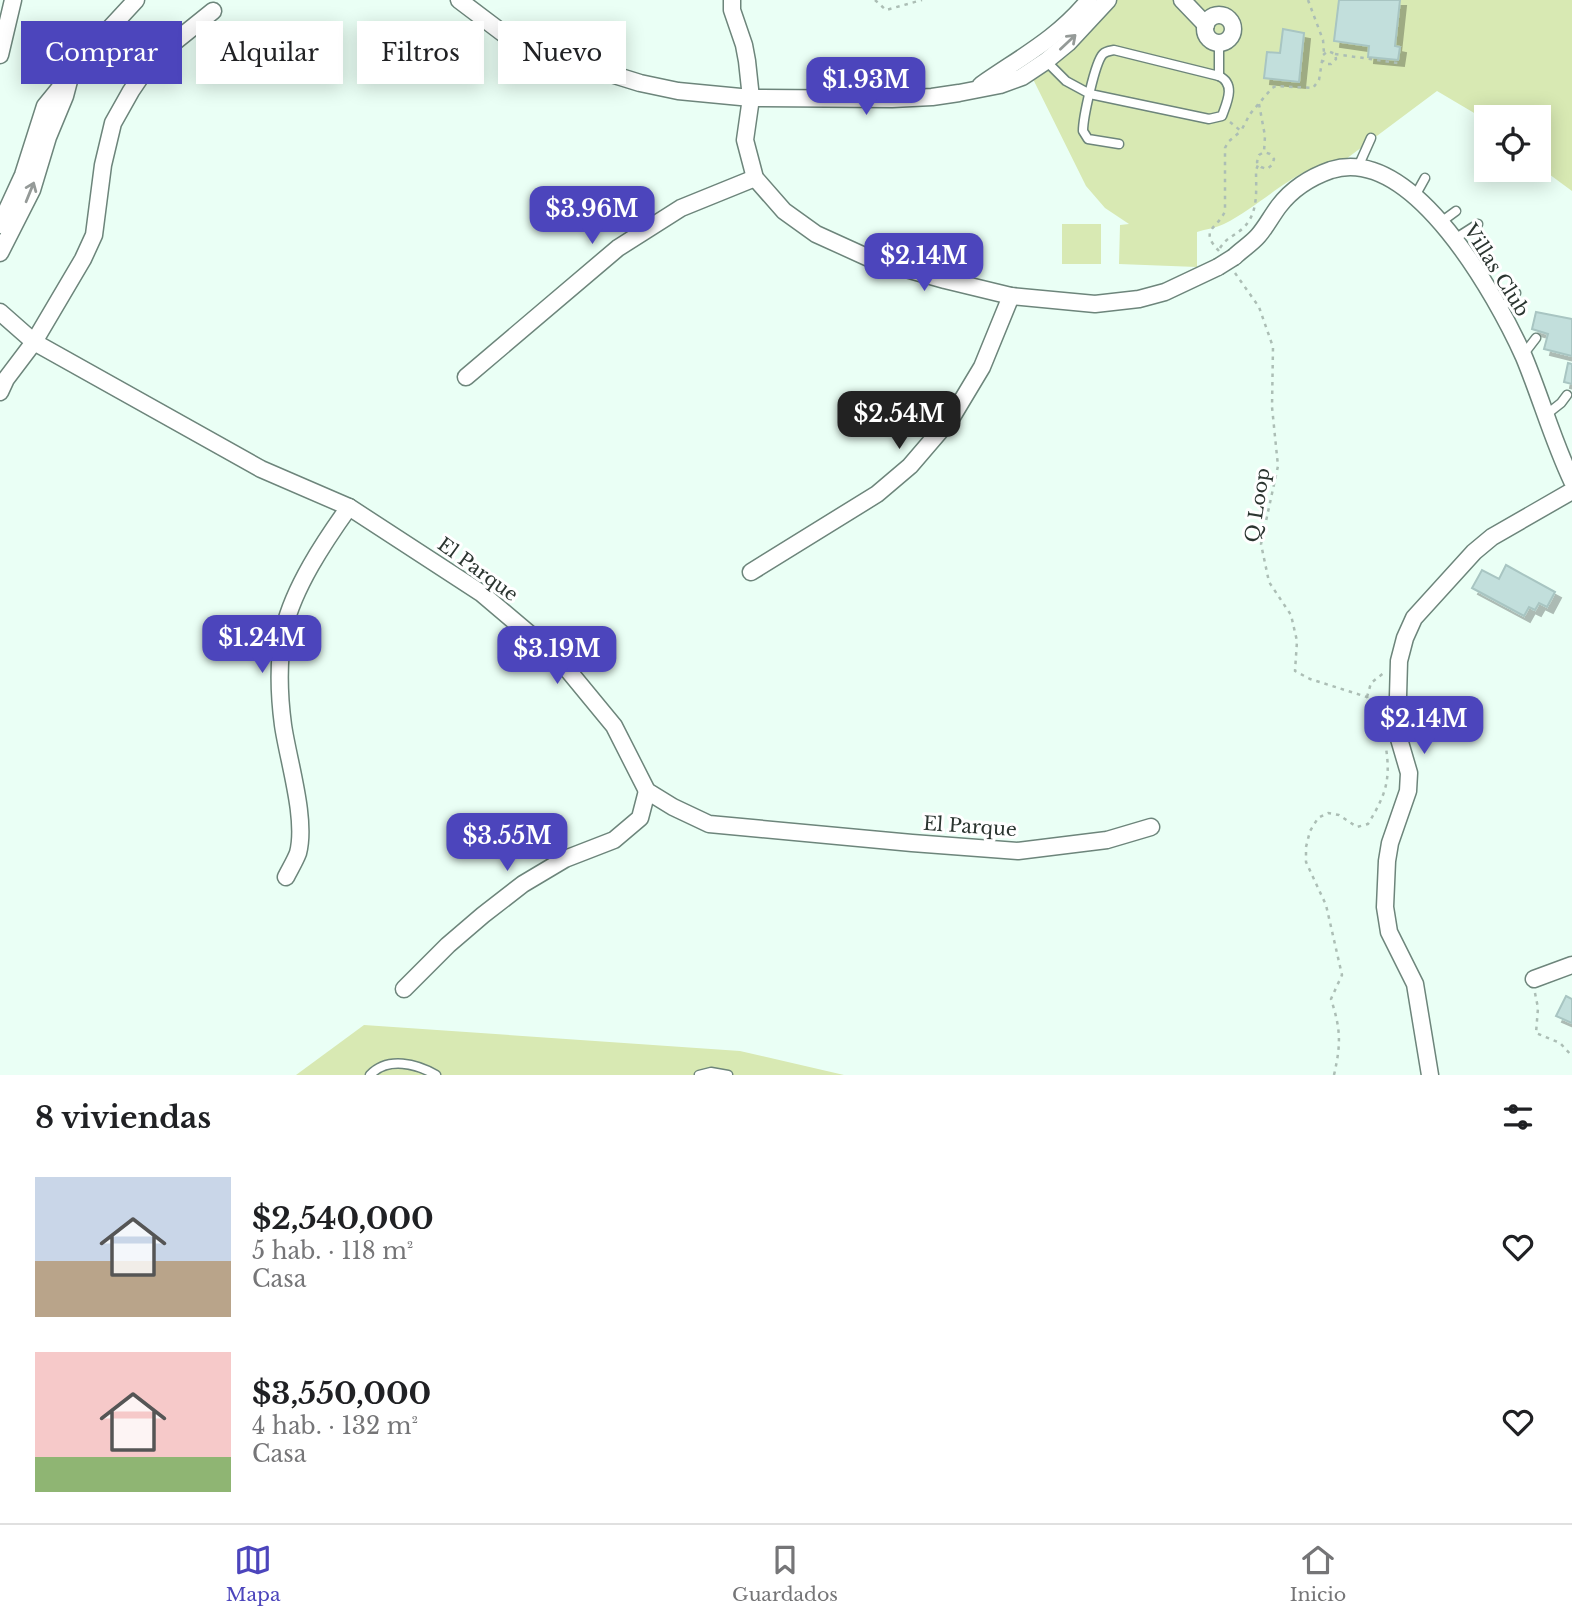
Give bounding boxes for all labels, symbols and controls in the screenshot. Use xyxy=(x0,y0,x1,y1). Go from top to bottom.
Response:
chip: Comprar xyxy=(21,21,182,84)
chip: Alquilar xyxy=(196,21,343,84)
chip: Filtros xyxy=(357,21,484,84)
chip: Nuevo xyxy=(498,21,626,84)
one-way arrow xyxy=(1059,34,1077,50)
pin: $1.93M xyxy=(809,58,923,117)
text: $1.93M xyxy=(822,66,910,94)
map controls xyxy=(1474,105,1551,182)
button: locate xyxy=(1474,105,1551,182)
one-way arrow xyxy=(25,181,38,203)
pin: $3.96M xyxy=(535,187,649,246)
text: $3.96M xyxy=(546,195,638,223)
street label: Villas Club xyxy=(1459,219,1534,321)
pin: $2.14M xyxy=(867,233,981,293)
text: $2.14M xyxy=(880,242,968,270)
pin: $2.54M xyxy=(842,392,956,451)
text: $2.54M xyxy=(853,400,945,428)
street label: Q Loop xyxy=(1240,466,1275,544)
street label: El Parque xyxy=(433,533,522,606)
pin: $1.24M xyxy=(205,616,319,675)
text: $1.24M xyxy=(218,624,306,652)
pin: $3.19M xyxy=(500,626,614,686)
text: $3.19M xyxy=(513,635,601,663)
pin: $2.14M xyxy=(1367,696,1481,756)
text: $2.14M xyxy=(1380,705,1468,733)
street label: El Parque xyxy=(922,812,1017,841)
pin: $3.55M xyxy=(450,814,564,873)
text: $3.55M xyxy=(462,822,552,850)
icon: filters xyxy=(1499,1098,1537,1136)
text: 8 viviendas xyxy=(35,1099,211,1136)
text: $2,540,000 xyxy=(252,1200,434,1237)
icon: home xyxy=(91,1205,175,1289)
icon: heart xyxy=(1499,1228,1537,1266)
text: 5 hab. · 118 m² xyxy=(252,1237,413,1265)
text: Casa xyxy=(252,1265,306,1293)
text: $3,550,000 xyxy=(252,1375,431,1412)
icon: home xyxy=(91,1380,175,1464)
icon: heart xyxy=(1499,1403,1537,1441)
text: 4 hab. · 132 m² xyxy=(252,1412,418,1440)
text: Casa xyxy=(252,1440,306,1468)
tab: Mapa xyxy=(226,1541,280,1606)
tab: Guardados xyxy=(732,1541,838,1606)
tab: Inicio xyxy=(1290,1541,1346,1606)

